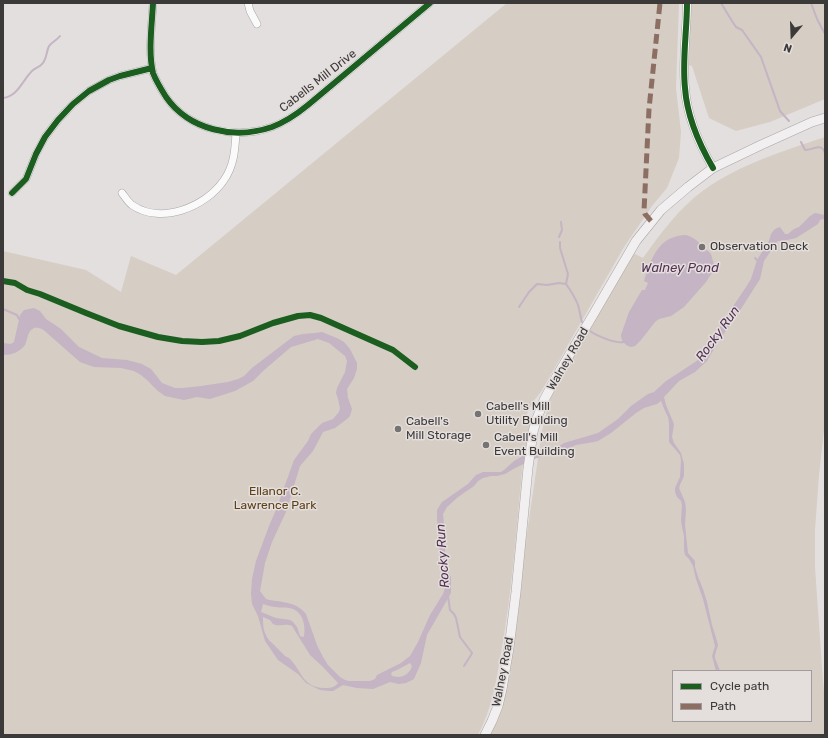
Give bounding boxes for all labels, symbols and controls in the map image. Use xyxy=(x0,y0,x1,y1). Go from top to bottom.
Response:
north arrow xyxy=(772,16,812,56)
text: N xyxy=(782,40,794,55)
street label: Cabells Mill Drive xyxy=(277,47,359,115)
place label: Observation Deck xyxy=(710,240,808,254)
marker: Observation Deck xyxy=(697,242,707,252)
water label: Walney Pond xyxy=(641,260,719,276)
water label: Rocky Run xyxy=(693,303,743,365)
street label: Walney Road xyxy=(544,325,592,393)
place label: Cabell's Mill Utility Building xyxy=(486,400,568,428)
marker: Cabell's Mill Utility Building xyxy=(473,409,483,419)
place label: Cabell's Mill Storage xyxy=(406,415,471,443)
marker: Cabell's Mill Storage xyxy=(393,424,403,434)
place label: Cabell's Mill Event Building xyxy=(494,431,575,459)
marker: Cabell's Mill Event Building xyxy=(481,440,491,450)
park label: Ellanor C. Lawrence Park xyxy=(234,485,316,513)
water label: Rocky Run xyxy=(433,523,453,589)
street label: Walney Road xyxy=(489,636,517,708)
legend xyxy=(672,670,812,722)
text: Cycle path xyxy=(710,679,769,693)
text: Path xyxy=(710,699,736,713)

